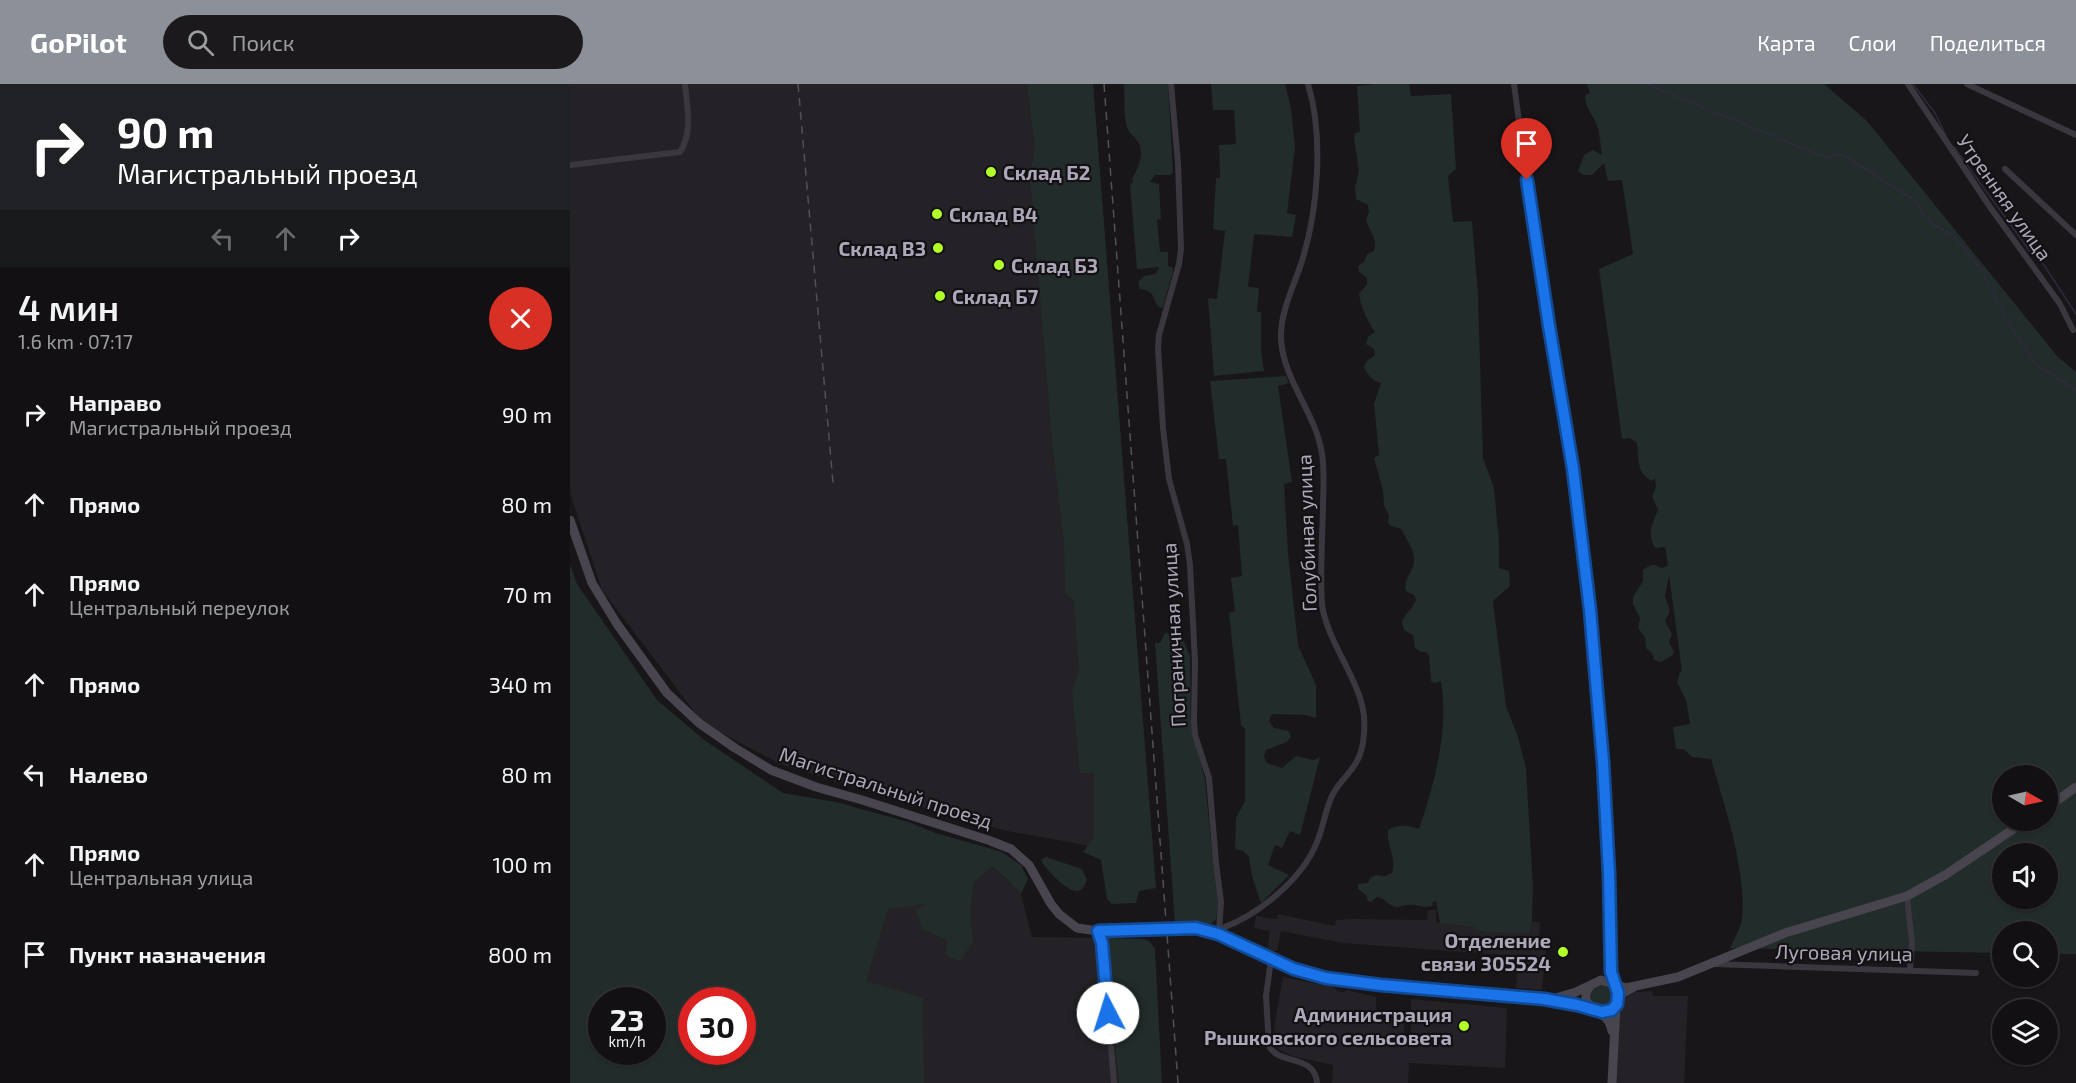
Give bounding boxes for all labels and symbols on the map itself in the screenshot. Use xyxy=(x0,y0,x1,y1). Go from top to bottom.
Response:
pin xyxy=(1501,118,1552,180)
street label: Утренняя улица xyxy=(1952,129,2058,265)
place label: Склад Б2 xyxy=(1003,160,1090,184)
marker: Склад Б2 xyxy=(984,165,998,179)
place label: Склад В4 xyxy=(949,202,1038,226)
marker: Склад В4 xyxy=(930,207,944,221)
place label: Склад В3 xyxy=(839,236,926,260)
marker: Склад В3 xyxy=(931,241,945,255)
place label: Склад Б3 xyxy=(1011,253,1098,277)
marker: Склад Б3 xyxy=(992,258,1006,272)
place label: Склад Б7 xyxy=(952,284,1039,308)
marker: Склад Б7 xyxy=(933,289,947,303)
street label: Голубиная улица xyxy=(1291,454,1322,612)
street label: Пограничная улица xyxy=(1156,542,1191,728)
street label: Магистральный проезд xyxy=(776,741,996,833)
north arrow xyxy=(1992,765,2058,831)
place label: Отделение связи 305524 xyxy=(1421,928,1551,975)
street label: Луговая улица xyxy=(1775,939,1913,966)
marker: Отделение связи 305524 xyxy=(1556,945,1570,959)
position arrow xyxy=(1076,981,1140,1045)
speed limit sign: 30 xyxy=(678,987,756,1065)
place label: Администрация Рышковского сельсовета xyxy=(1204,1002,1452,1049)
marker: Администрация Рышковского сельсовета xyxy=(1457,1019,1471,1033)

